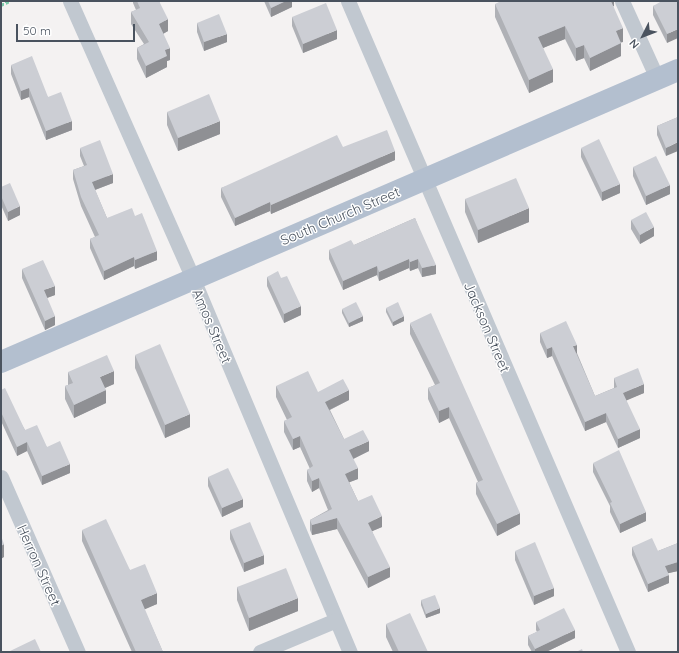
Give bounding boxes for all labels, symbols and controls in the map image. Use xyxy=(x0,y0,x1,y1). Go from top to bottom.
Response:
scale bar xyxy=(18,16,137,42)
north arrow xyxy=(623,16,663,56)
text: 50 m xyxy=(23,23,51,38)
text: N xyxy=(626,36,642,52)
street label: South Church Street xyxy=(278,183,402,249)
street label: Jackson Street xyxy=(460,279,514,375)
street label: Amos Street xyxy=(189,286,235,366)
street label: Herron Street xyxy=(14,522,64,608)

